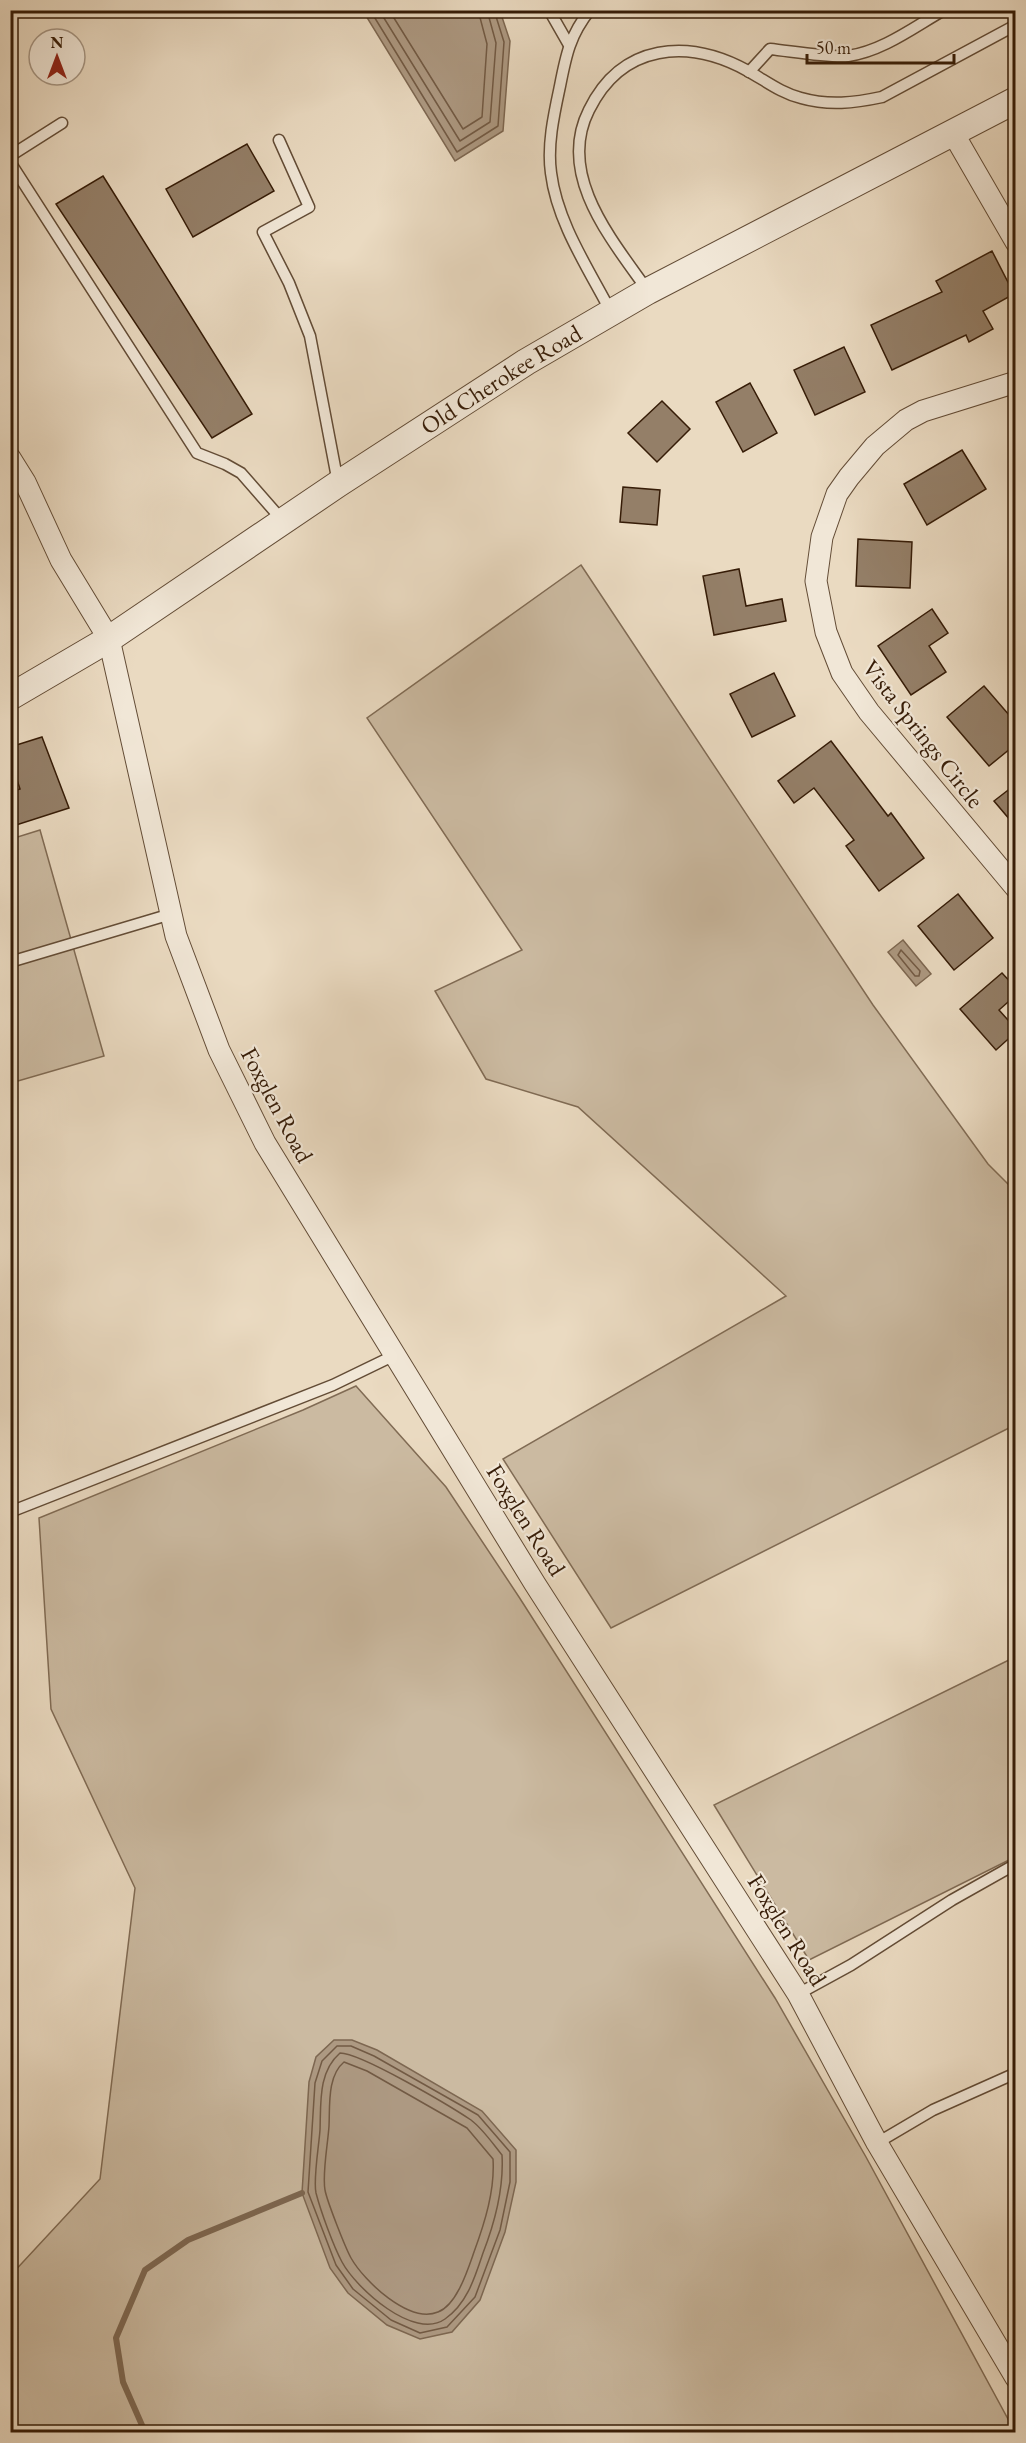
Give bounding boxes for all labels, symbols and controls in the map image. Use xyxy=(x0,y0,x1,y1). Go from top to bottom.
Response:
north arrow xyxy=(27,27,87,87)
scale bar xyxy=(807,27,954,65)
text: N xyxy=(51,32,64,53)
text: 50 m xyxy=(816,36,851,59)
street label: Old Cherokee Road xyxy=(415,317,588,441)
street label: Vista Springs Circle xyxy=(856,653,991,814)
street label: Foxglen Road xyxy=(234,1042,321,1169)
street label: Foxglen Road xyxy=(480,1458,573,1582)
street label: Foxglen Road xyxy=(741,1868,834,1992)

